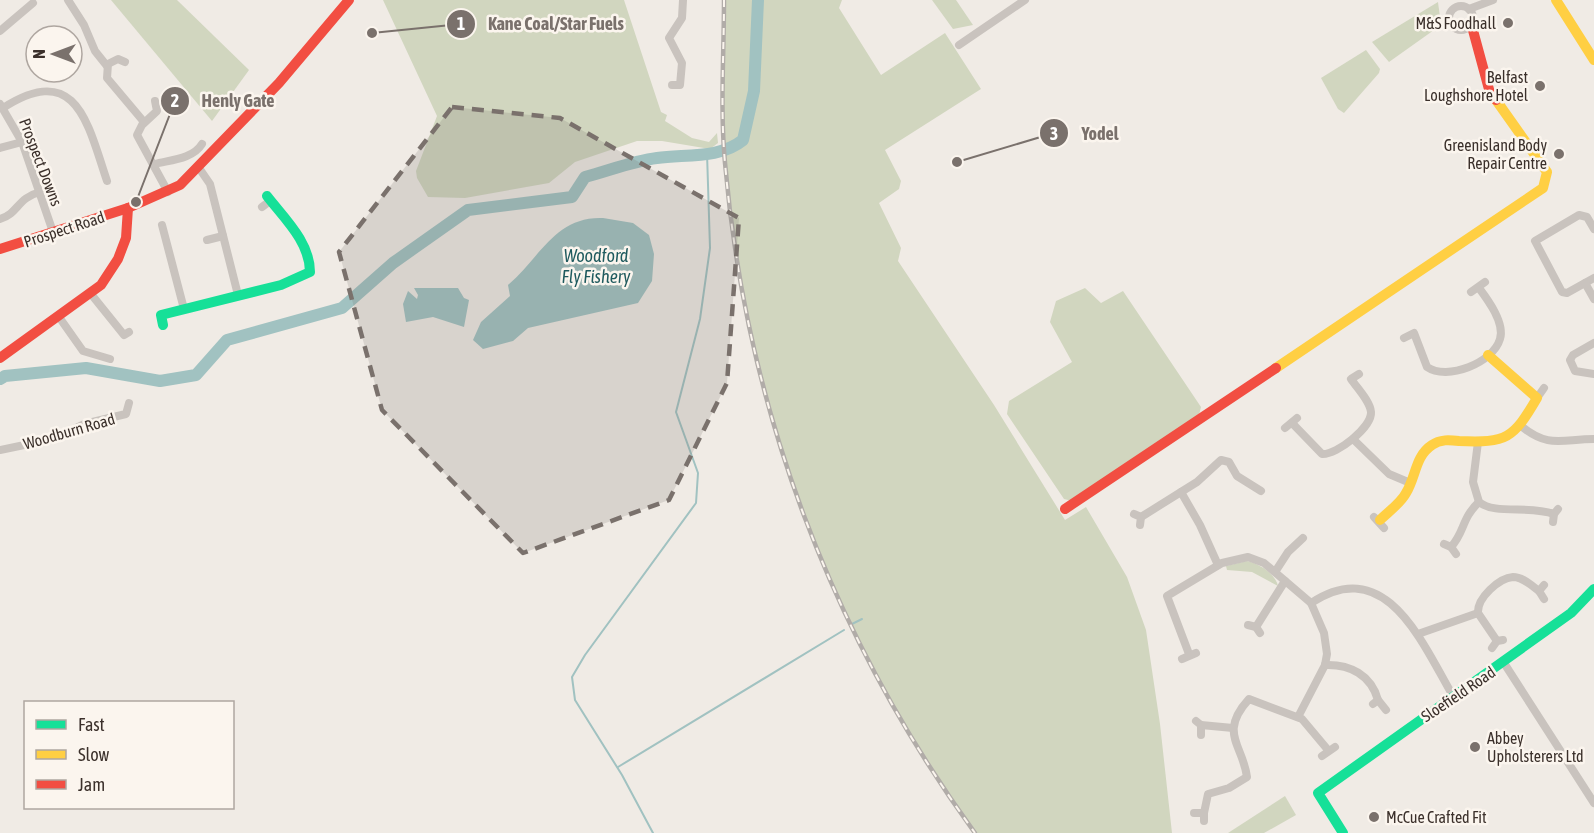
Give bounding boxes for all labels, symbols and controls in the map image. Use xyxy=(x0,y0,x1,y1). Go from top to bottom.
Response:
callout: Kane Coal/Star Fuels xyxy=(446,6,636,42)
text: 1 xyxy=(457,13,465,34)
text: Kane Coal/Star Fuels xyxy=(488,13,625,34)
place label: M&S Foodhall xyxy=(1416,14,1497,32)
marker: M&S Foodhall xyxy=(1501,16,1515,30)
north arrow xyxy=(24,24,84,84)
text: N xyxy=(30,49,48,59)
place label: Belfast Loughshore Hotel xyxy=(1424,68,1529,105)
marker: Belfast Loughshore Hotel xyxy=(1533,79,1547,93)
callout: Henly Gate xyxy=(160,83,287,119)
text: 2 xyxy=(171,90,179,111)
text: Henly Gate xyxy=(202,90,274,111)
callout: Yodel xyxy=(1039,115,1130,151)
street label: Prospect Downs xyxy=(15,116,66,209)
text: 3 xyxy=(1050,123,1058,144)
text: Yodel xyxy=(1081,123,1119,144)
place label: Greenisland Body Repair Centre xyxy=(1444,136,1547,173)
marker: Greenisland Body Repair Centre xyxy=(1552,147,1566,161)
street label: Prospect Road xyxy=(21,207,107,251)
water label: Woodford Fly Fishery xyxy=(561,245,631,287)
street label: Woodburn Road xyxy=(21,409,117,453)
street label: Sloefield Road xyxy=(1418,663,1498,725)
legend xyxy=(24,701,234,809)
text: Fast xyxy=(78,714,105,735)
place label: Abbey Upholsterers Ltd xyxy=(1487,729,1584,766)
marker: Abbey Upholsterers Ltd xyxy=(1468,740,1482,754)
text: Slow xyxy=(78,744,109,765)
text: Jam xyxy=(78,774,105,795)
place label: McCue Crafted Fit xyxy=(1386,808,1487,826)
marker: McCue Crafted Fit xyxy=(1367,810,1381,824)

